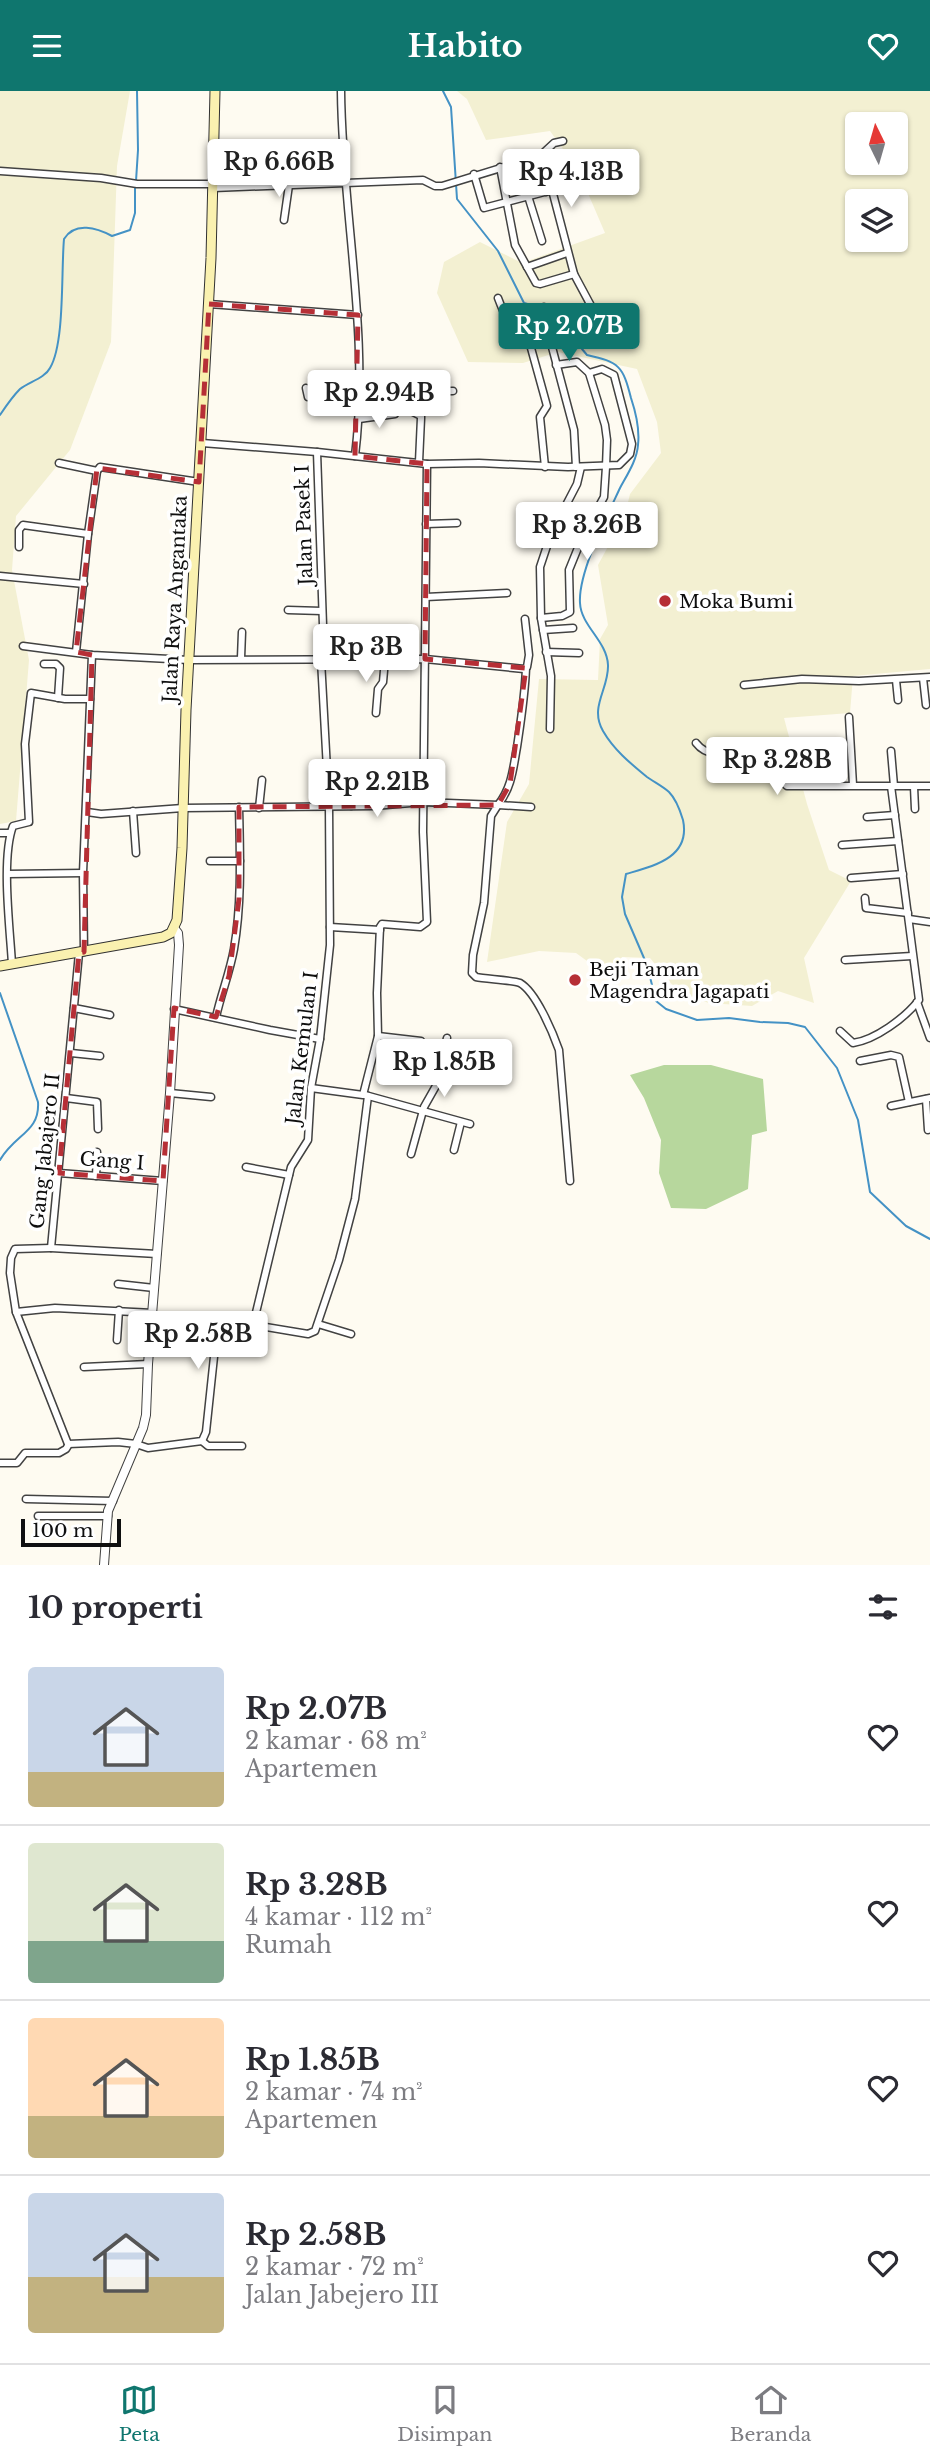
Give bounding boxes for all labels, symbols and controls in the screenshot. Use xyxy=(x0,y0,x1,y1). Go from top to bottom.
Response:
text: Habito xyxy=(407,26,523,66)
icon: menu xyxy=(28,27,66,65)
icon: heart xyxy=(864,27,902,65)
north arrow xyxy=(845,112,908,175)
map controls xyxy=(845,112,908,252)
pin: Rp 6.66B xyxy=(207,139,351,199)
text: Rp 6.66B xyxy=(223,148,335,176)
pin: Rp 4.13B xyxy=(499,149,643,209)
text: Rp 4.13B xyxy=(518,158,624,186)
button: layers xyxy=(845,189,908,252)
pin: Rp 2.07B xyxy=(497,303,641,363)
text: Rp 2.07B xyxy=(515,312,623,340)
pin: Rp 2.94B xyxy=(307,371,451,430)
text: Rp 2.94B xyxy=(324,379,434,407)
street label: Jalan Pasek I xyxy=(290,464,318,589)
street label: Jalan Raya Angantaka xyxy=(158,494,192,706)
pin: Rp 3.26B xyxy=(515,503,659,562)
text: Rp 3.26B xyxy=(532,511,642,539)
place label: Moka Bumi xyxy=(679,590,794,613)
marker: Moka Bumi xyxy=(657,593,673,609)
pin: Rp 3B xyxy=(317,625,415,684)
text: Rp 3B xyxy=(329,633,403,661)
pin: Rp 3.28B xyxy=(705,737,849,797)
text: Rp 3.28B xyxy=(722,746,832,774)
pin: Rp 2.21B xyxy=(305,759,449,819)
text: Rp 2.21B xyxy=(324,768,430,796)
place label: Beji Taman Magendra Jagapati xyxy=(589,958,770,1003)
street label: Jalan Kemulan I xyxy=(281,970,323,1129)
marker: Beji Taman Magendra Jagapati xyxy=(567,972,583,988)
pin: Rp 1.85B xyxy=(372,1039,516,1099)
text: Rp 1.85B xyxy=(392,1048,496,1076)
street label: Gang Jabajero II xyxy=(25,1072,65,1230)
street label: Gang I xyxy=(79,1147,145,1175)
pin: Rp 2.58B xyxy=(126,1311,270,1371)
text: Rp 2.58B xyxy=(144,1320,252,1348)
scale bar xyxy=(21,1516,121,1548)
text: 100 m xyxy=(32,1519,93,1542)
icon: filters xyxy=(864,1588,902,1626)
text: 10 properti xyxy=(28,1589,203,1626)
text: Rp 2.07B xyxy=(245,1690,387,1727)
icon: home xyxy=(84,1695,168,1779)
icon: heart xyxy=(864,1718,902,1756)
text: 2 kamar · 68 m² xyxy=(245,1727,427,1755)
text: Apartemen xyxy=(245,1755,378,1783)
text: Rp 3.28B xyxy=(245,1866,388,1903)
icon: home xyxy=(84,1871,168,1955)
icon: heart xyxy=(864,1894,902,1932)
text: 4 kamar · 112 m² xyxy=(245,1903,432,1931)
text: Rumah xyxy=(245,1931,332,1959)
text: Rp 1.85B xyxy=(245,2041,380,2078)
icon: home xyxy=(84,2046,168,2130)
icon: heart xyxy=(864,2069,902,2107)
text: 2 kamar · 74 m² xyxy=(245,2078,423,2106)
text: Apartemen xyxy=(245,2106,378,2134)
text: Rp 2.58B xyxy=(245,2216,386,2253)
icon: home xyxy=(84,2221,168,2305)
icon: heart xyxy=(864,2244,902,2282)
text: 2 kamar · 72 m² xyxy=(245,2253,424,2281)
text: Jalan Jabejero III xyxy=(245,2281,439,2309)
tab: Peta xyxy=(119,2381,160,2446)
tab: Disimpan xyxy=(397,2381,492,2446)
tab: Beranda xyxy=(730,2381,811,2446)

